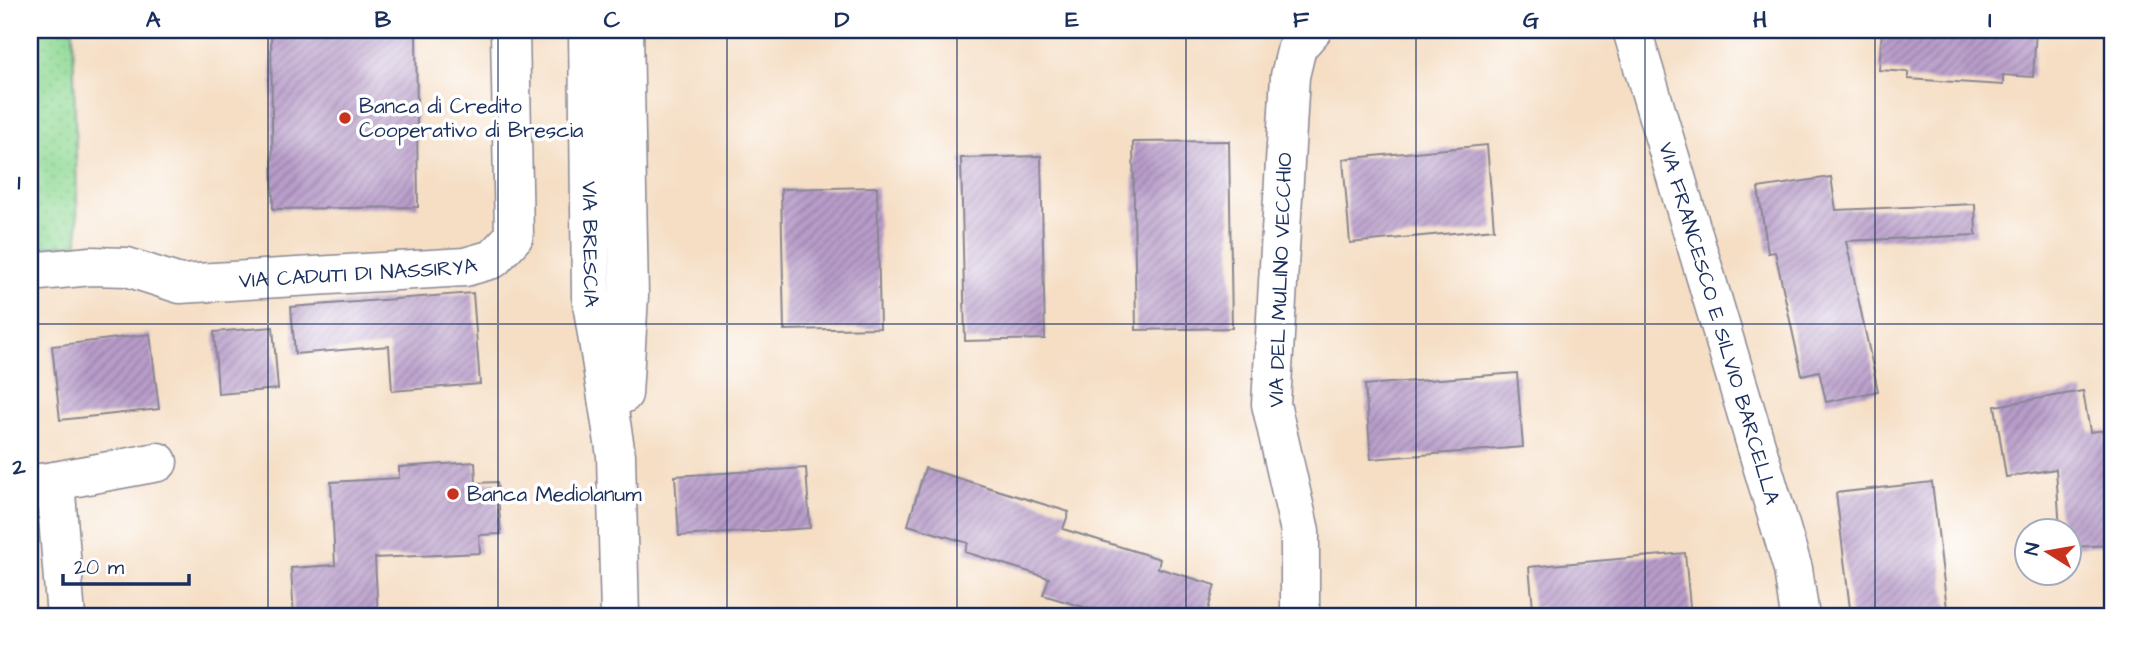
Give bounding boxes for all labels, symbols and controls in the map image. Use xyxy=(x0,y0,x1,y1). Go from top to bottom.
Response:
text: A xyxy=(146,4,161,36)
text: B xyxy=(375,4,392,36)
text: C xyxy=(604,4,621,36)
text: D xyxy=(835,4,850,36)
text: E xyxy=(1065,4,1079,36)
text: F xyxy=(1293,4,1310,36)
text: G xyxy=(1523,4,1539,36)
text: H xyxy=(1753,4,1767,36)
text: I xyxy=(1988,4,1992,36)
place label: Banca di Credito Cooperativo di Brescia xyxy=(359,92,584,146)
marker: Banca di Credito Cooperativo di Brescia xyxy=(337,110,353,126)
street label: VIA FRANCESCO E SILVIO BARCELLA xyxy=(1651,139,1787,509)
street label: VIA DEL MULINO VECCHIO xyxy=(1262,152,1299,408)
text: 1 xyxy=(18,166,21,198)
street label: VIA BRESCIA xyxy=(575,181,607,310)
street label: VIA CADUTI DI NASSIRYA xyxy=(238,250,481,295)
text: 2 xyxy=(11,451,26,483)
place label: Banca Mediolanum xyxy=(467,480,642,509)
marker: Banca Mediolanum xyxy=(445,486,461,502)
north arrow xyxy=(2014,518,2084,588)
text: N xyxy=(2018,541,2047,557)
scale bar xyxy=(63,542,189,586)
text: 20 m xyxy=(74,553,125,582)

